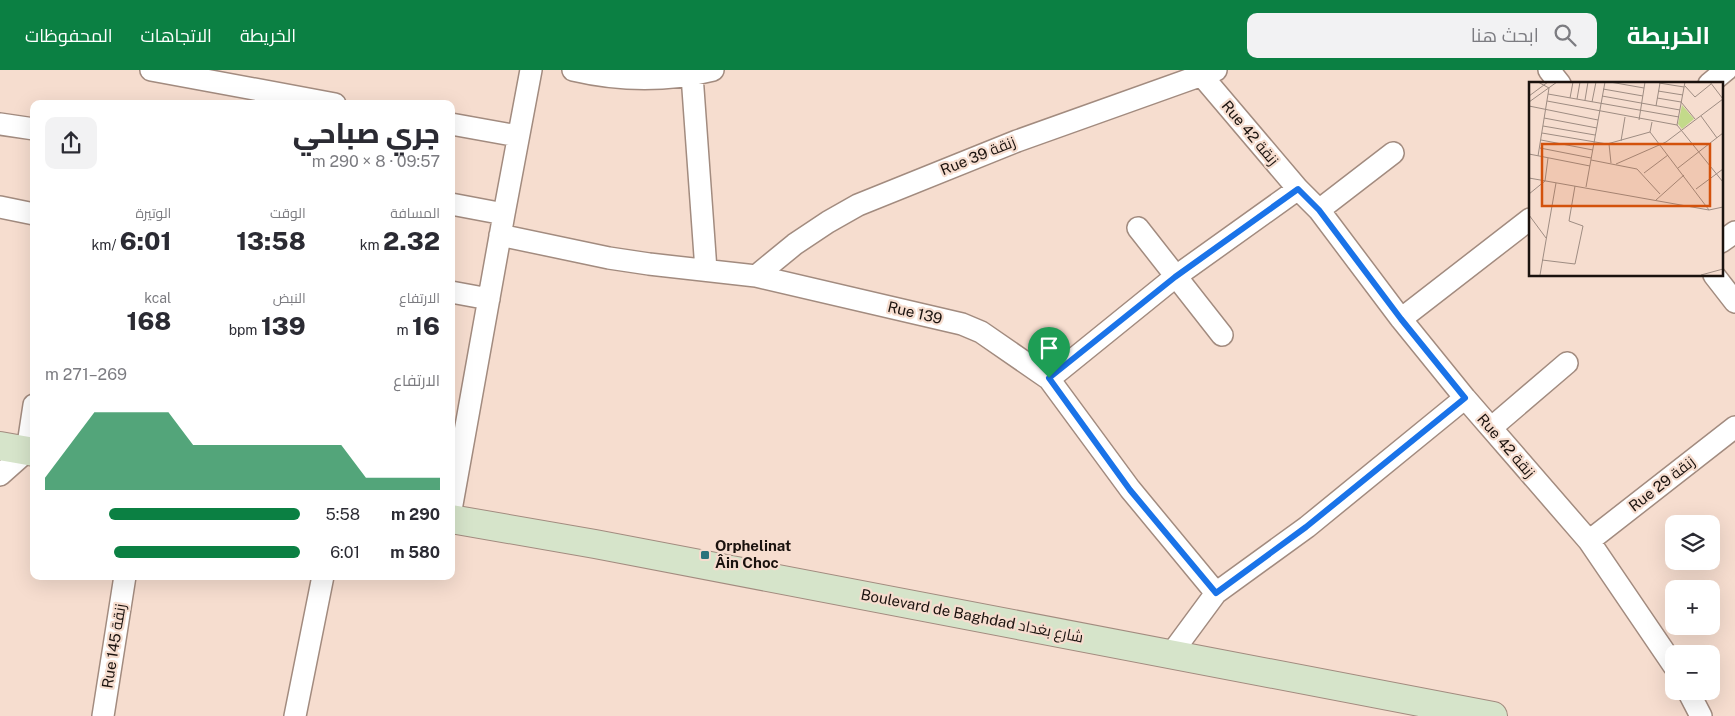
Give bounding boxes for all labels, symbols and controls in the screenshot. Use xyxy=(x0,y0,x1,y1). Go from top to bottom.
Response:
search box xyxy=(1247,13,1597,58)
icon: search xyxy=(1551,21,1579,49)
text: الخريطة xyxy=(1627,21,1710,49)
text: ابحث هنا xyxy=(1471,24,1539,46)
text: المحفوظات xyxy=(25,25,113,46)
text: الاتجاهات xyxy=(141,25,212,46)
text: الخريطة xyxy=(240,25,296,46)
inset map xyxy=(1529,82,1722,276)
street label: Rue 42 زنقة xyxy=(1218,97,1282,169)
text: جري صباحي xyxy=(293,116,440,149)
button: share xyxy=(45,117,97,169)
street label: Rue 39 زنقة xyxy=(938,133,1018,179)
text: 09:57 · 8 × 290 m xyxy=(312,152,440,171)
text: الوتيرة xyxy=(135,205,171,221)
text: الوقت xyxy=(270,205,306,221)
text: المسافة xyxy=(390,205,440,221)
text: 6:01 xyxy=(120,226,171,256)
text: 13:58 xyxy=(236,226,306,256)
text: 2.32 xyxy=(383,226,440,256)
text: /km xyxy=(91,237,120,253)
text: km xyxy=(360,237,383,253)
text: kcal xyxy=(144,290,171,306)
text: النبض xyxy=(273,290,306,306)
text: الارتفاع xyxy=(399,290,440,306)
street label: Rue 139 xyxy=(886,298,944,327)
text: 168 xyxy=(126,306,171,336)
text: 139 xyxy=(261,311,306,341)
text: 16 xyxy=(412,311,440,341)
text: bpm xyxy=(229,322,261,338)
text: m xyxy=(397,322,412,338)
pin xyxy=(1028,327,1070,378)
icon: arrive xyxy=(1035,334,1063,362)
text: 269–271 m xyxy=(45,365,127,384)
text: الارتفاع xyxy=(393,371,440,390)
street label: Rue 42 زنقة xyxy=(1473,410,1539,482)
street label: Rue 29 زنقة xyxy=(1625,453,1699,515)
text: 5:58 xyxy=(326,505,360,524)
text: 290 m xyxy=(391,505,440,524)
map controls xyxy=(1665,515,1720,700)
button: layers xyxy=(1665,515,1720,570)
place label: Orphelinat Âin Choc xyxy=(715,537,791,571)
text: 6:01 xyxy=(330,543,360,562)
text: 580 m xyxy=(390,543,440,562)
marker: Orphelinat Âin Choc xyxy=(699,549,711,561)
button: + xyxy=(1665,580,1720,635)
street label: Boulevard de Baghdad شارع بغداد xyxy=(859,586,1085,648)
street label: Rue 145 زنقة xyxy=(98,602,130,690)
button: − xyxy=(1665,645,1720,700)

